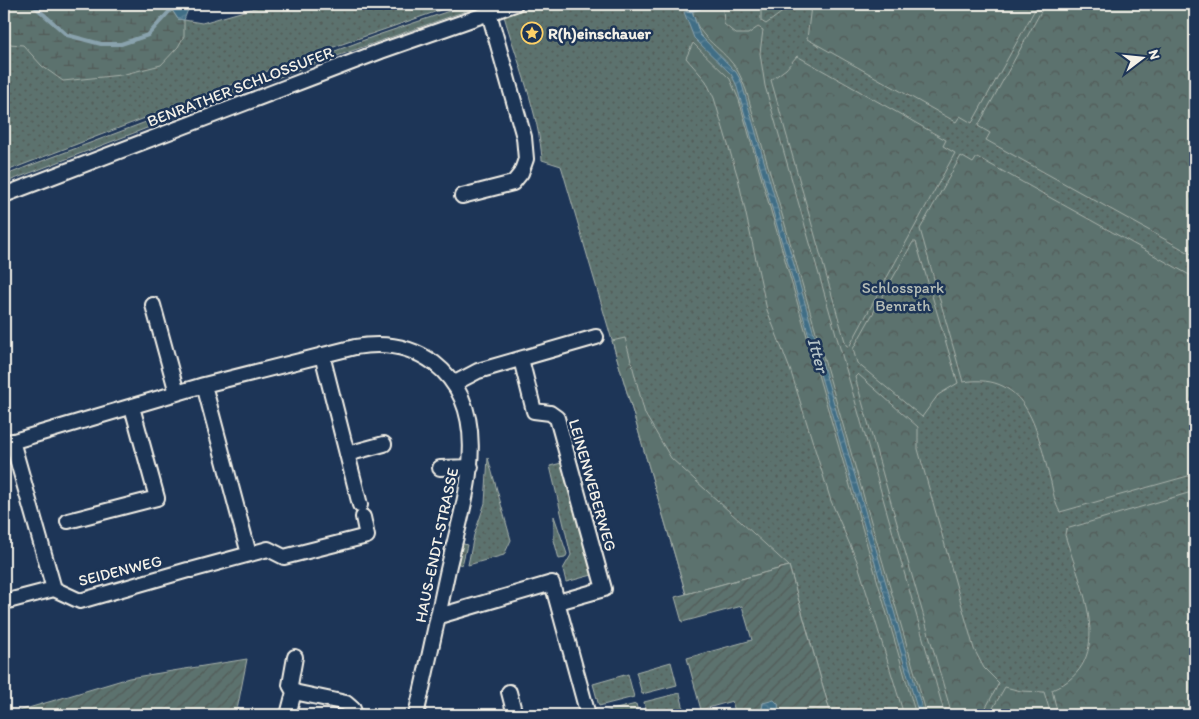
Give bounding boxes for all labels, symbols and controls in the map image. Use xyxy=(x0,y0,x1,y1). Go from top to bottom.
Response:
place icon: R(h)einschauer xyxy=(520,21,544,45)
place label: R(h)einschauer xyxy=(548,24,652,44)
north arrow xyxy=(1116,32,1166,82)
street label: BENRATHER SCHLOSSUFER xyxy=(144,42,336,131)
text: N xyxy=(1145,48,1163,61)
park label: Schlosspark Benrath xyxy=(862,278,944,315)
water label: Itter xyxy=(803,335,834,377)
street label: LEINENWEBERWEG xyxy=(565,417,620,553)
street label: HAUS-ENDT-STRASSE xyxy=(411,466,462,624)
street label: SEIDENWEG xyxy=(76,551,164,590)

